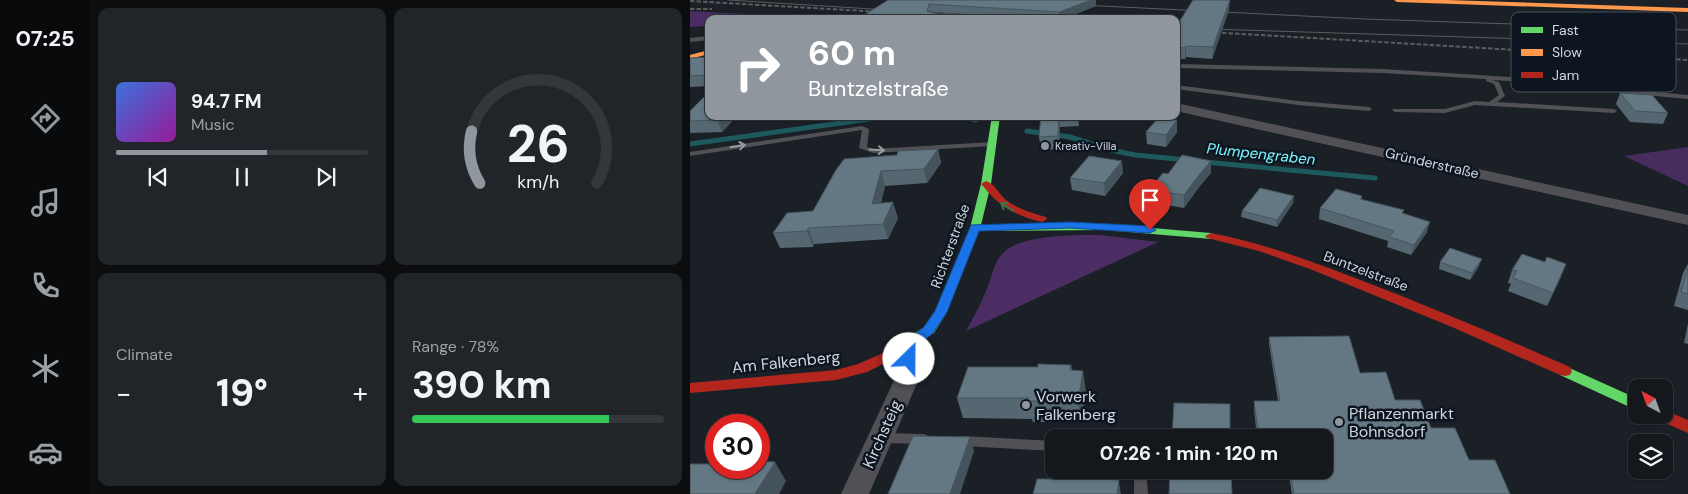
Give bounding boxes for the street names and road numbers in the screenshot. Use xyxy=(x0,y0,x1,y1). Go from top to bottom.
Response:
street label: Gründerstraße xyxy=(1383,143,1481,183)
street label: Richterstraße xyxy=(926,201,974,291)
street label: Buntzelstraße xyxy=(1321,247,1411,295)
street label: Am Falkenberg xyxy=(731,346,841,378)
street label: Kirchsteig xyxy=(858,396,906,472)

